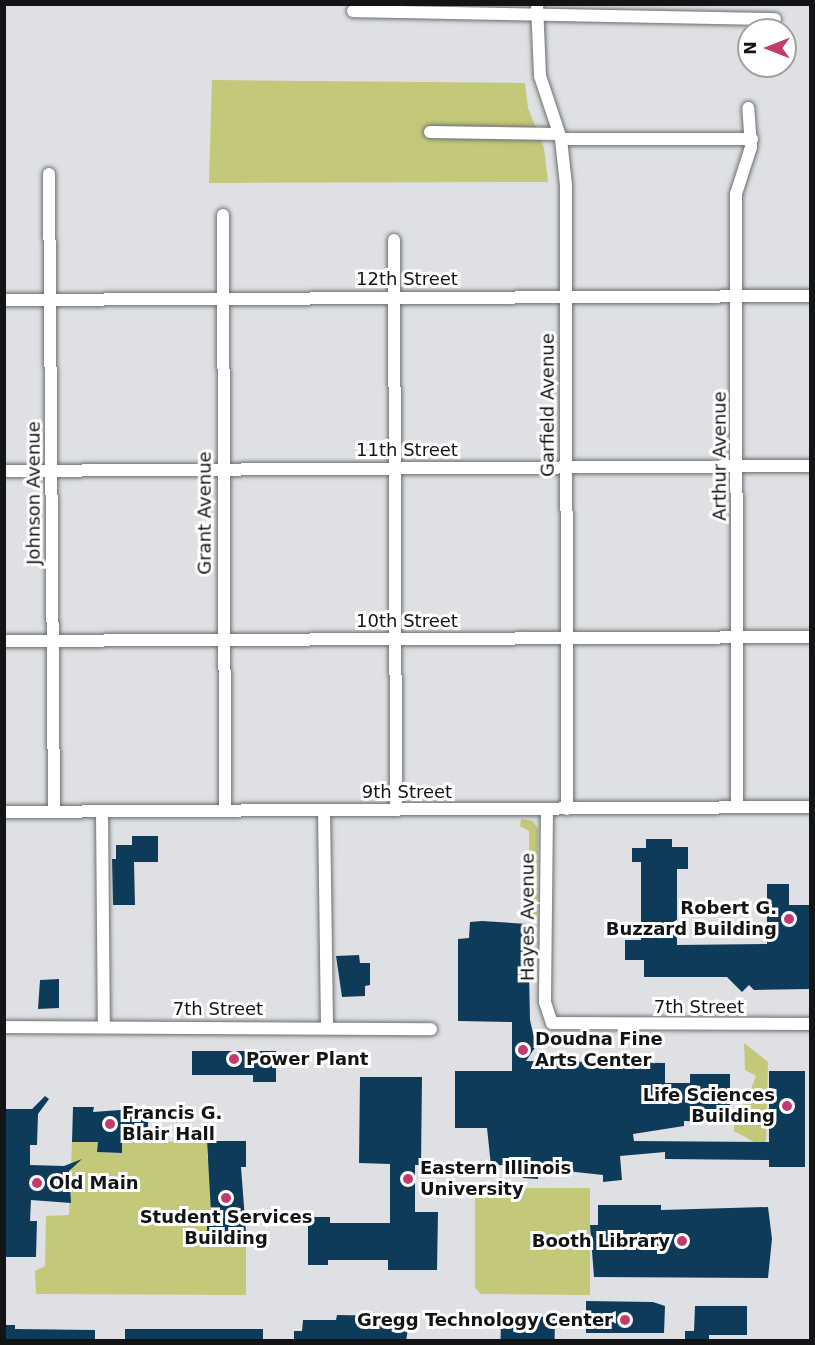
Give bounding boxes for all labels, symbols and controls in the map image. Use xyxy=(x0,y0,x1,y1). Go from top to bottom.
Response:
north arrow xyxy=(737,18,797,78)
text: N xyxy=(741,41,760,55)
street label: 12th Street xyxy=(356,268,458,290)
street label: Garfield Avenue xyxy=(537,333,559,477)
street label: Arthur Avenue xyxy=(709,391,731,521)
street label: Johnson Avenue xyxy=(23,421,45,565)
street label: 11th Street xyxy=(356,439,458,461)
street label: Grant Avenue xyxy=(194,451,216,575)
street label: 10th Street xyxy=(356,610,458,632)
street label: 9th Street xyxy=(362,781,452,803)
street label: Hayes Avenue xyxy=(517,853,539,981)
place label: Robert G. Buzzard Building xyxy=(606,898,777,940)
marker: Robert G. Buzzard Building xyxy=(782,912,796,926)
street label: 7th Street xyxy=(654,996,744,1018)
street label: 7th Street xyxy=(173,998,263,1020)
place label: Doudna Fine Arts Center xyxy=(535,1029,663,1072)
marker: Doudna Fine Arts Center xyxy=(516,1043,530,1057)
place label: Power Plant xyxy=(246,1048,368,1070)
marker: Power Plant xyxy=(227,1052,241,1066)
place label: Life Sciences Building xyxy=(643,1085,775,1128)
marker: Life Sciences Building xyxy=(780,1099,794,1113)
place label: Francis G. Blair Hall xyxy=(122,1103,222,1146)
marker: Francis G. Blair Hall xyxy=(103,1117,117,1131)
place label: Eastern Illinois University xyxy=(420,1158,571,1200)
place label: Old Main xyxy=(49,1172,139,1194)
marker: Eastern Illinois University xyxy=(401,1172,415,1186)
marker: Old Main xyxy=(30,1176,44,1190)
marker: Student Services Building xyxy=(219,1191,233,1205)
place label: Student Services Building xyxy=(140,1207,312,1250)
place label: Booth Library xyxy=(532,1230,670,1252)
marker: Booth Library xyxy=(675,1234,689,1248)
place label: Gregg Technology Center xyxy=(357,1309,613,1331)
marker: Gregg Technology Center xyxy=(618,1313,632,1327)

